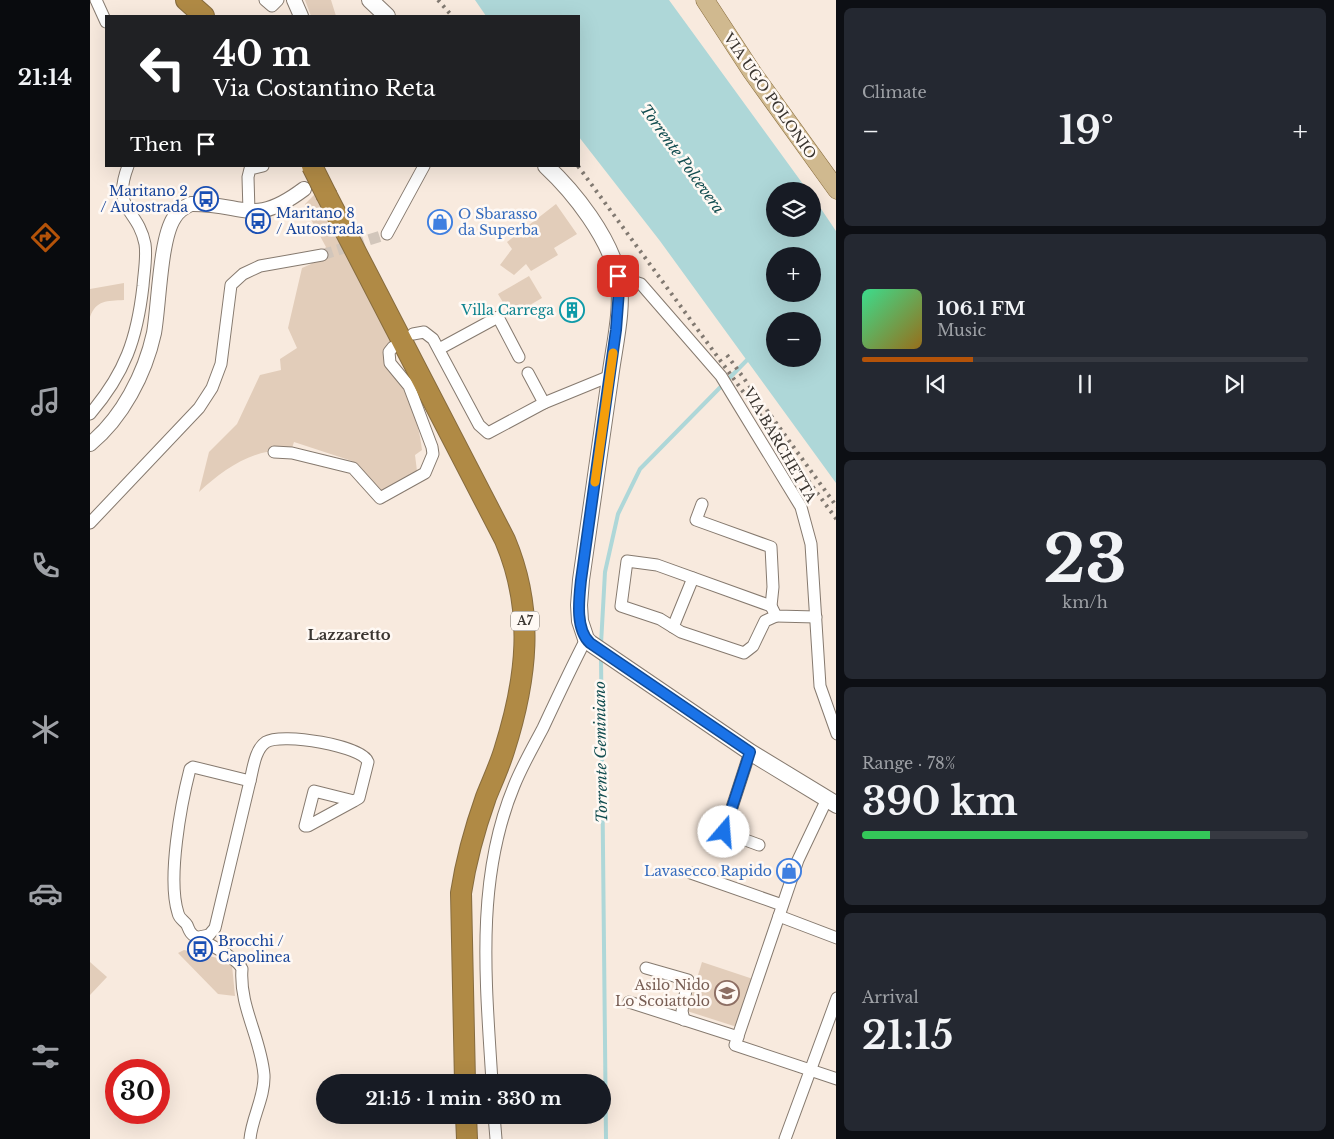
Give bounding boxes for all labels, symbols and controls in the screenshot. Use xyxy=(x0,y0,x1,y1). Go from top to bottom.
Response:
street label: VIA UGO POLONIO xyxy=(719,29,820,162)
text: 40 m xyxy=(213,32,311,75)
icon: left xyxy=(130,35,195,100)
text: 21:14 xyxy=(18,64,72,91)
text: Via Costantino Reta xyxy=(213,75,435,102)
text: Climate xyxy=(862,82,927,102)
water label: Torrente Polcevera xyxy=(636,100,729,217)
text: 19° xyxy=(1059,107,1114,154)
text: − xyxy=(862,114,880,149)
text: + xyxy=(1293,114,1308,149)
icon: arrive xyxy=(192,130,220,158)
text: Then xyxy=(130,133,182,156)
place label: Maritano 2 / Autostrada xyxy=(100,182,188,216)
map controls xyxy=(766,182,821,367)
button: layers xyxy=(766,182,821,237)
bus stop icon: Maritano 2 / Autostrada xyxy=(193,186,219,212)
place label: Maritano 8 / Autostrada xyxy=(276,204,364,238)
place label: O Sbarasso da Superba xyxy=(458,205,539,239)
bus stop icon: Maritano 8 / Autostrada xyxy=(245,208,271,234)
shop icon: O Sbarasso da Superba xyxy=(427,209,453,235)
icon: directions xyxy=(28,220,63,255)
button: + xyxy=(766,247,821,302)
pin xyxy=(597,255,639,297)
icon: arrive xyxy=(604,262,632,290)
building icon: Villa Carrega xyxy=(559,297,585,323)
text: 106.1 FM xyxy=(937,297,1026,320)
place label: Villa Carrega xyxy=(460,301,554,319)
button: − xyxy=(766,312,821,367)
text: Music xyxy=(937,320,986,340)
icon: previous xyxy=(922,370,950,398)
icon: pause xyxy=(1071,370,1099,398)
icon: next xyxy=(1220,370,1248,398)
street label: VIA BARCHETTA xyxy=(739,383,820,506)
icon: music xyxy=(28,384,63,419)
text: 23 xyxy=(1043,519,1127,600)
icon: phone xyxy=(28,548,63,583)
text: km/h xyxy=(1062,592,1108,612)
road number: A7 xyxy=(511,612,539,630)
district label: Lazzaretto xyxy=(307,625,391,644)
water label: Torrente Geminiano xyxy=(590,681,611,823)
icon: climate xyxy=(28,712,63,747)
text: Range · 78% xyxy=(862,753,955,773)
text: 390 km xyxy=(862,778,1018,825)
position arrow xyxy=(697,805,749,857)
shop icon: Lavasecco Rapido xyxy=(776,858,802,884)
place label: Lavasecco Rapido xyxy=(644,862,772,880)
icon: car xyxy=(28,876,63,911)
place label: Brocchi / Capolinea xyxy=(218,932,291,966)
bus stop icon: Brocchi / Capolinea xyxy=(187,936,213,962)
place label: Asilo Nido Lo Scoiattolo xyxy=(615,976,710,1010)
school or university icon: Asilo Nido Lo Scoiattolo xyxy=(714,980,740,1006)
text: Arrival xyxy=(862,987,919,1007)
text: 21:15 xyxy=(862,1012,953,1059)
icon: filters xyxy=(28,1039,63,1074)
speed limit sign: 30 xyxy=(105,1059,170,1124)
text: 21:15 · 1 min · 330 m xyxy=(365,1087,562,1110)

